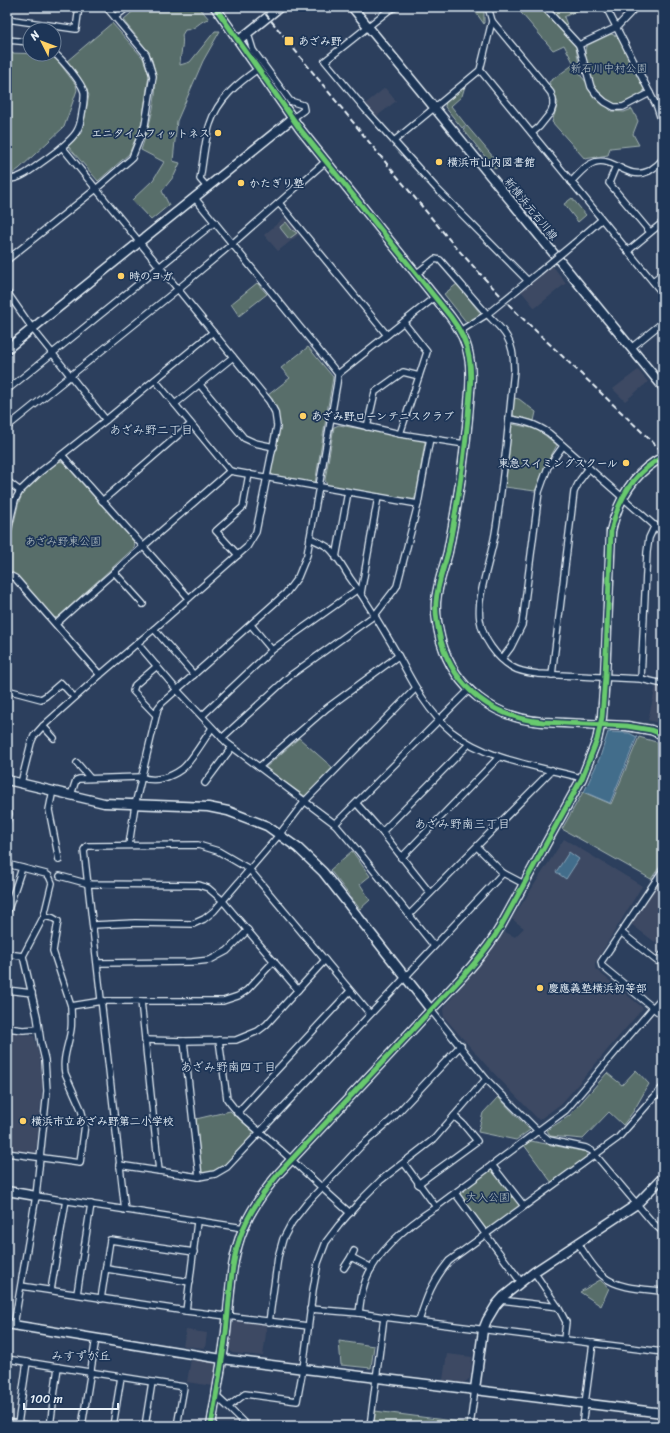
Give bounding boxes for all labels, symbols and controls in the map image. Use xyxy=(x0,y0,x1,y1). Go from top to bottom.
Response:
north arrow xyxy=(22,22,62,62)
text: N xyxy=(25,26,45,46)
place label: あざみ野 xyxy=(298,32,342,51)
marker: あざみ野 xyxy=(283,35,295,47)
park label: 新石川中村公園 xyxy=(571,59,648,78)
place label: エニタイムフィットネス xyxy=(91,124,210,143)
marker: エニタイムフィットネス xyxy=(213,128,223,138)
place label: 横浜市山内図書館 xyxy=(447,153,535,172)
marker: 横浜市山内図書館 xyxy=(434,157,444,167)
street label: 新横浜元石川線 xyxy=(499,173,563,245)
place label: かたぎり塾 xyxy=(249,174,304,193)
marker: かたぎり塾 xyxy=(236,178,246,188)
place label: 時のヨガ xyxy=(129,267,173,286)
marker: 時のヨガ xyxy=(116,271,126,281)
place label: あざみ野ローンテニスクラブ xyxy=(311,407,454,426)
marker: あざみ野ローンテニスクラブ xyxy=(298,411,308,421)
district label: あざみ野二丁目 xyxy=(109,419,193,441)
place label: 東急スイミングスクール xyxy=(498,454,618,473)
marker: 東急スイミングスクール xyxy=(621,458,631,468)
park label: あざみ野東公園 xyxy=(25,532,101,551)
district label: あざみ野南三丁目 xyxy=(414,813,510,835)
place label: 慶應義塾横浜初等部 xyxy=(548,979,647,998)
marker: 慶應義塾横浜初等部 xyxy=(535,983,545,993)
district label: あざみ野南四丁目 xyxy=(180,1056,276,1078)
place label: 横浜市立あざみ野第二小学校 xyxy=(31,1112,174,1131)
marker: 横浜市立あざみ野第二小学校 xyxy=(18,1116,28,1126)
park label: 大入公園 xyxy=(466,1188,510,1207)
district label: みすずが丘 xyxy=(51,1345,111,1367)
scale bar xyxy=(24,1385,118,1411)
text: 100 m xyxy=(30,1388,63,1410)

